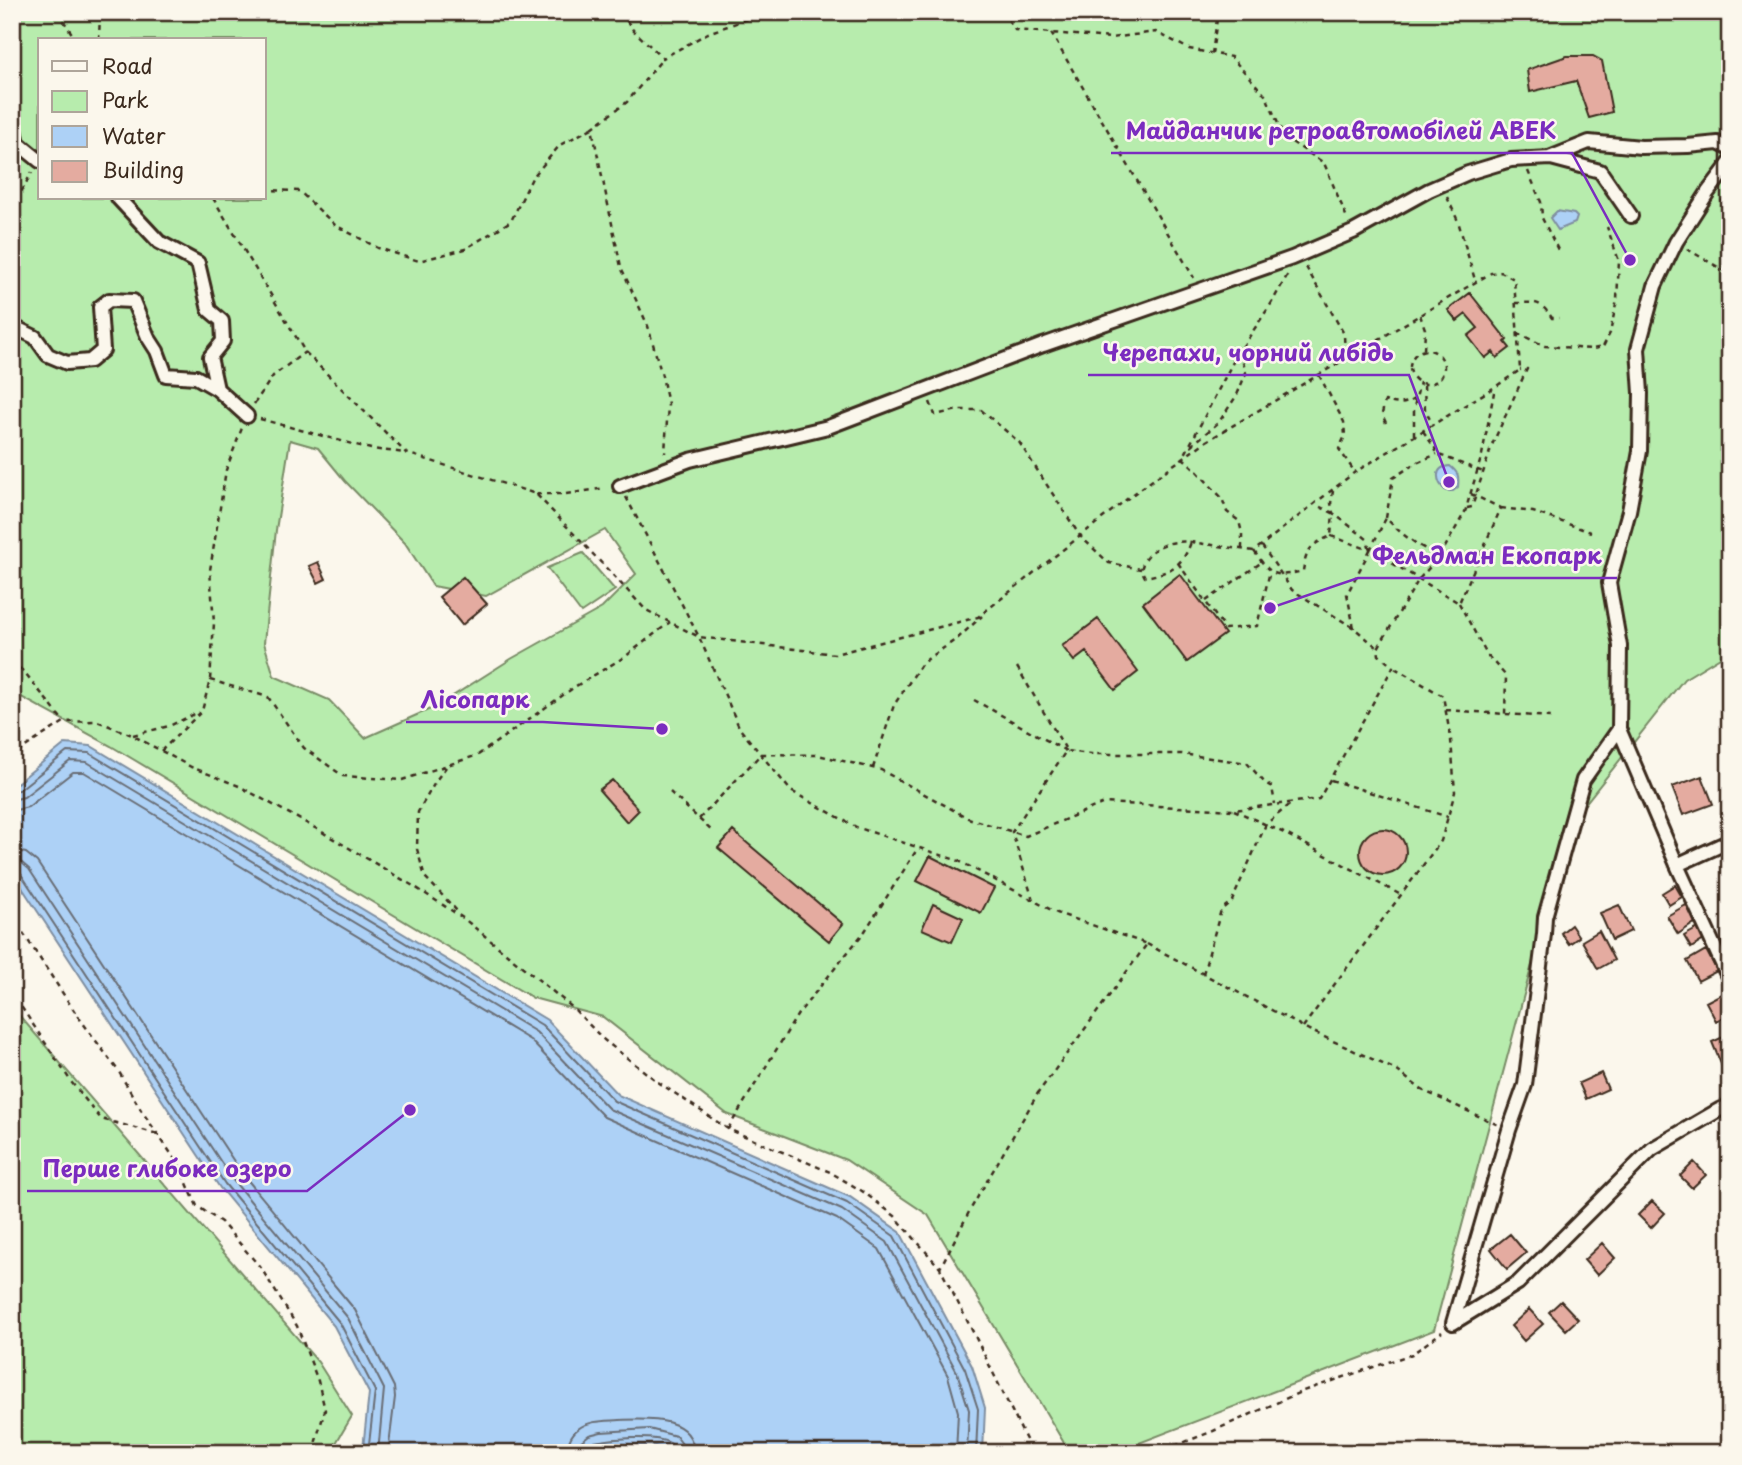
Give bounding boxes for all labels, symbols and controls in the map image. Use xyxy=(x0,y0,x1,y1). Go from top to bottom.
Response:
legend xyxy=(38,38,266,200)
text: Road xyxy=(102,49,153,81)
text: Park xyxy=(102,83,149,115)
callout: Майданчик ретроавтомобілей АВЕК xyxy=(1111,109,1572,153)
text: Майданчик ретроавтомобілей АВЕК xyxy=(1126,112,1556,147)
text: Water xyxy=(102,119,166,151)
text: Building xyxy=(102,153,184,185)
callout: Черепахи, чорний либідь xyxy=(1088,331,1409,375)
text: Черепахи, чорний либідь xyxy=(1102,334,1394,369)
callout: Фельдман Екопарк xyxy=(1358,534,1617,578)
text: Фельдман Екопарк xyxy=(1372,537,1602,572)
callout: Лісопарк xyxy=(406,678,543,722)
text: Лісопарк xyxy=(421,681,530,716)
callout: Перше глибоке озеро xyxy=(27,1147,307,1191)
text: Перше глибоке озеро xyxy=(42,1150,292,1185)

